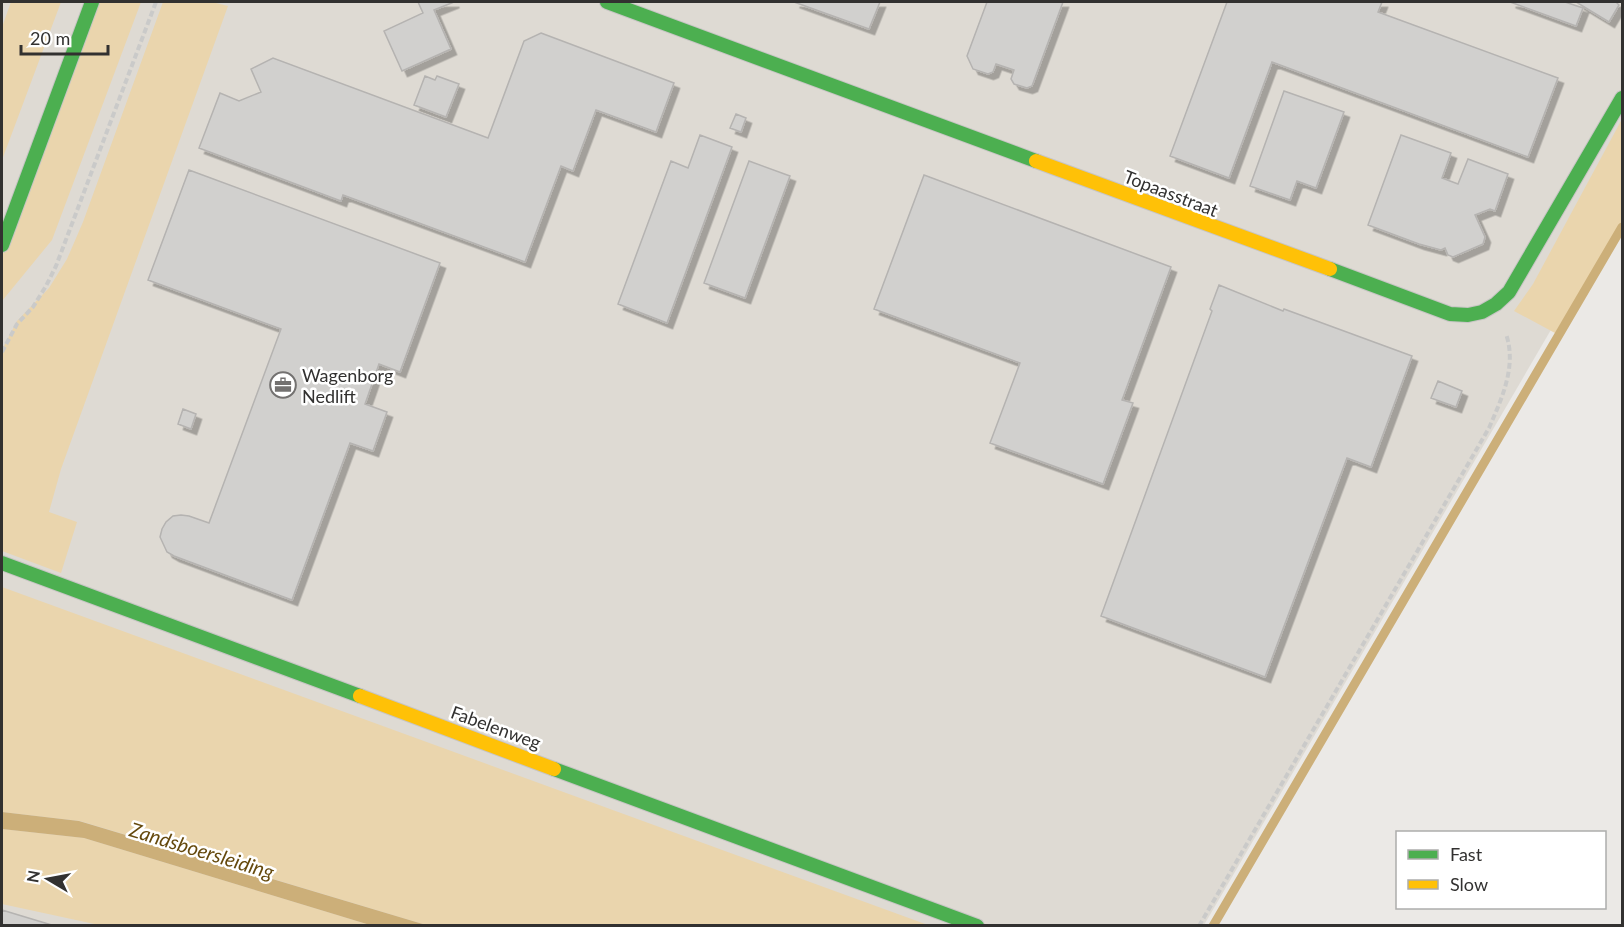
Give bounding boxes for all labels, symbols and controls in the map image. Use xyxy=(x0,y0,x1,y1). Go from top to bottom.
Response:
scale bar xyxy=(21,18,108,56)
text: 20 m xyxy=(30,27,70,49)
street label: Topaasstraat xyxy=(1121,165,1222,221)
place label: Wagenborg Nedlift xyxy=(302,364,393,407)
office icon: Wagenborg Nedlift xyxy=(268,370,298,400)
street label: Fabelenweg xyxy=(448,701,544,753)
water label: Zandsboersleiding xyxy=(126,816,277,883)
legend xyxy=(1396,831,1606,909)
text: Fast xyxy=(1450,843,1483,865)
north arrow xyxy=(18,849,78,909)
text: N xyxy=(22,869,43,884)
text: Slow xyxy=(1450,873,1488,895)

